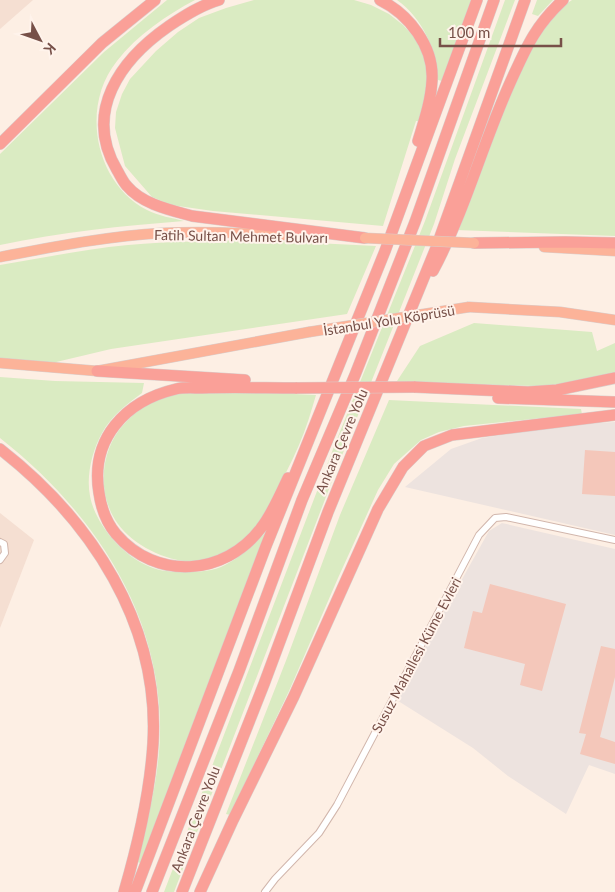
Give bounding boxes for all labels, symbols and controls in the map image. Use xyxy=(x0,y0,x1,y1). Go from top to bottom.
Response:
north arrow xyxy=(15,15,65,65)
scale bar xyxy=(440,15,561,47)
text: 100 m xyxy=(448,23,490,41)
text: K xyxy=(40,40,60,58)
street label: Fatih Sultan Mehmet Bulvarı xyxy=(154,226,328,246)
street label: İstanbul Yolu Köprüsü xyxy=(322,301,456,339)
street label: Ankara Çevre Yolu xyxy=(311,386,371,496)
street label: Susuz Mahallesi Küme Evleri xyxy=(368,574,464,736)
street label: Ankara Çevre Yolu xyxy=(167,764,223,874)

